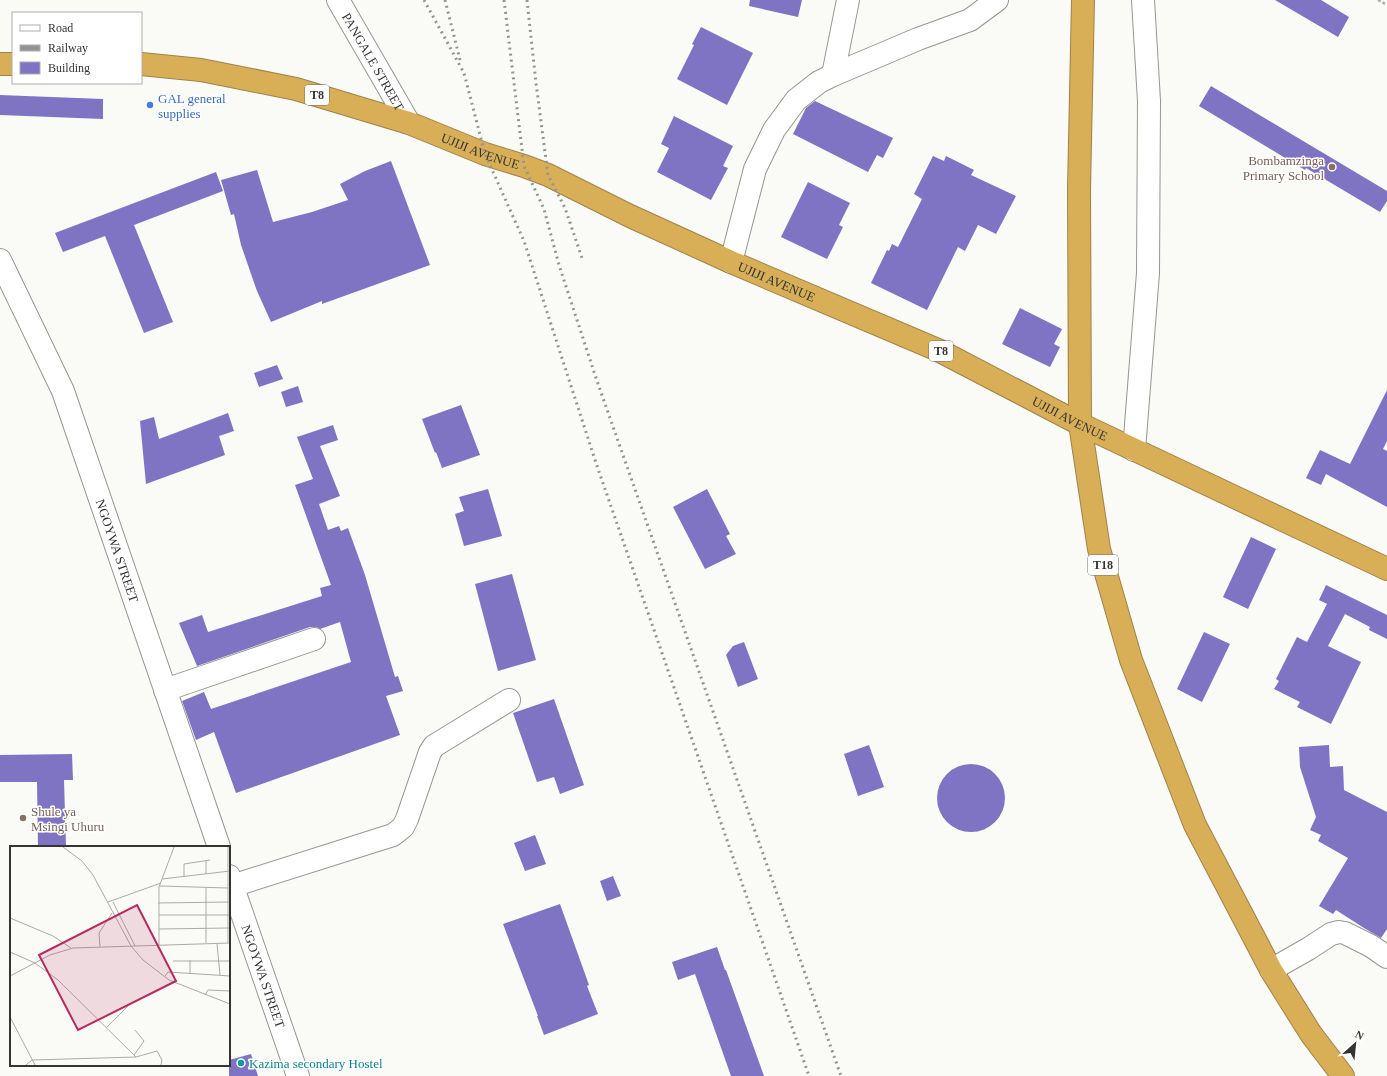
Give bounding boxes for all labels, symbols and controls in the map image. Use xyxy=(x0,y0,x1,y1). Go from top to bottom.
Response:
street label: PANGALE STREET xyxy=(339,10,408,113)
legend xyxy=(12,12,142,84)
text: Road xyxy=(48,21,73,35)
text: Railway xyxy=(48,41,88,55)
text: Building xyxy=(48,61,90,75)
road number: T8 xyxy=(305,85,329,105)
place label: GAL general supplies xyxy=(158,91,226,121)
marker: GAL general supplies xyxy=(145,100,155,110)
street label: UJIJI AVENUE xyxy=(439,129,522,172)
place label: Bombamzinga Primary School xyxy=(1243,153,1324,183)
marker: Bombamzinga Primary School xyxy=(1327,162,1337,172)
street label: UJIJI AVENUE xyxy=(736,258,818,304)
road number: T8 xyxy=(929,341,953,361)
street label: UJIJI AVENUE xyxy=(1030,393,1110,444)
street label: NGOYWA STREET xyxy=(93,497,142,604)
road number: T18 xyxy=(1088,555,1118,575)
place label: Shule ya Msingi Uhuru xyxy=(31,804,105,834)
marker: Shule ya Msingi Uhuru xyxy=(18,813,28,823)
inset map xyxy=(10,846,230,1066)
street label: NGOYWA STREET xyxy=(239,923,288,1030)
north arrow xyxy=(1335,1024,1375,1064)
text: N xyxy=(1353,1028,1366,1042)
place label: Kazima secondary Hostel xyxy=(249,1056,383,1071)
marker: Kazima secondary Hostel xyxy=(236,1058,246,1068)

